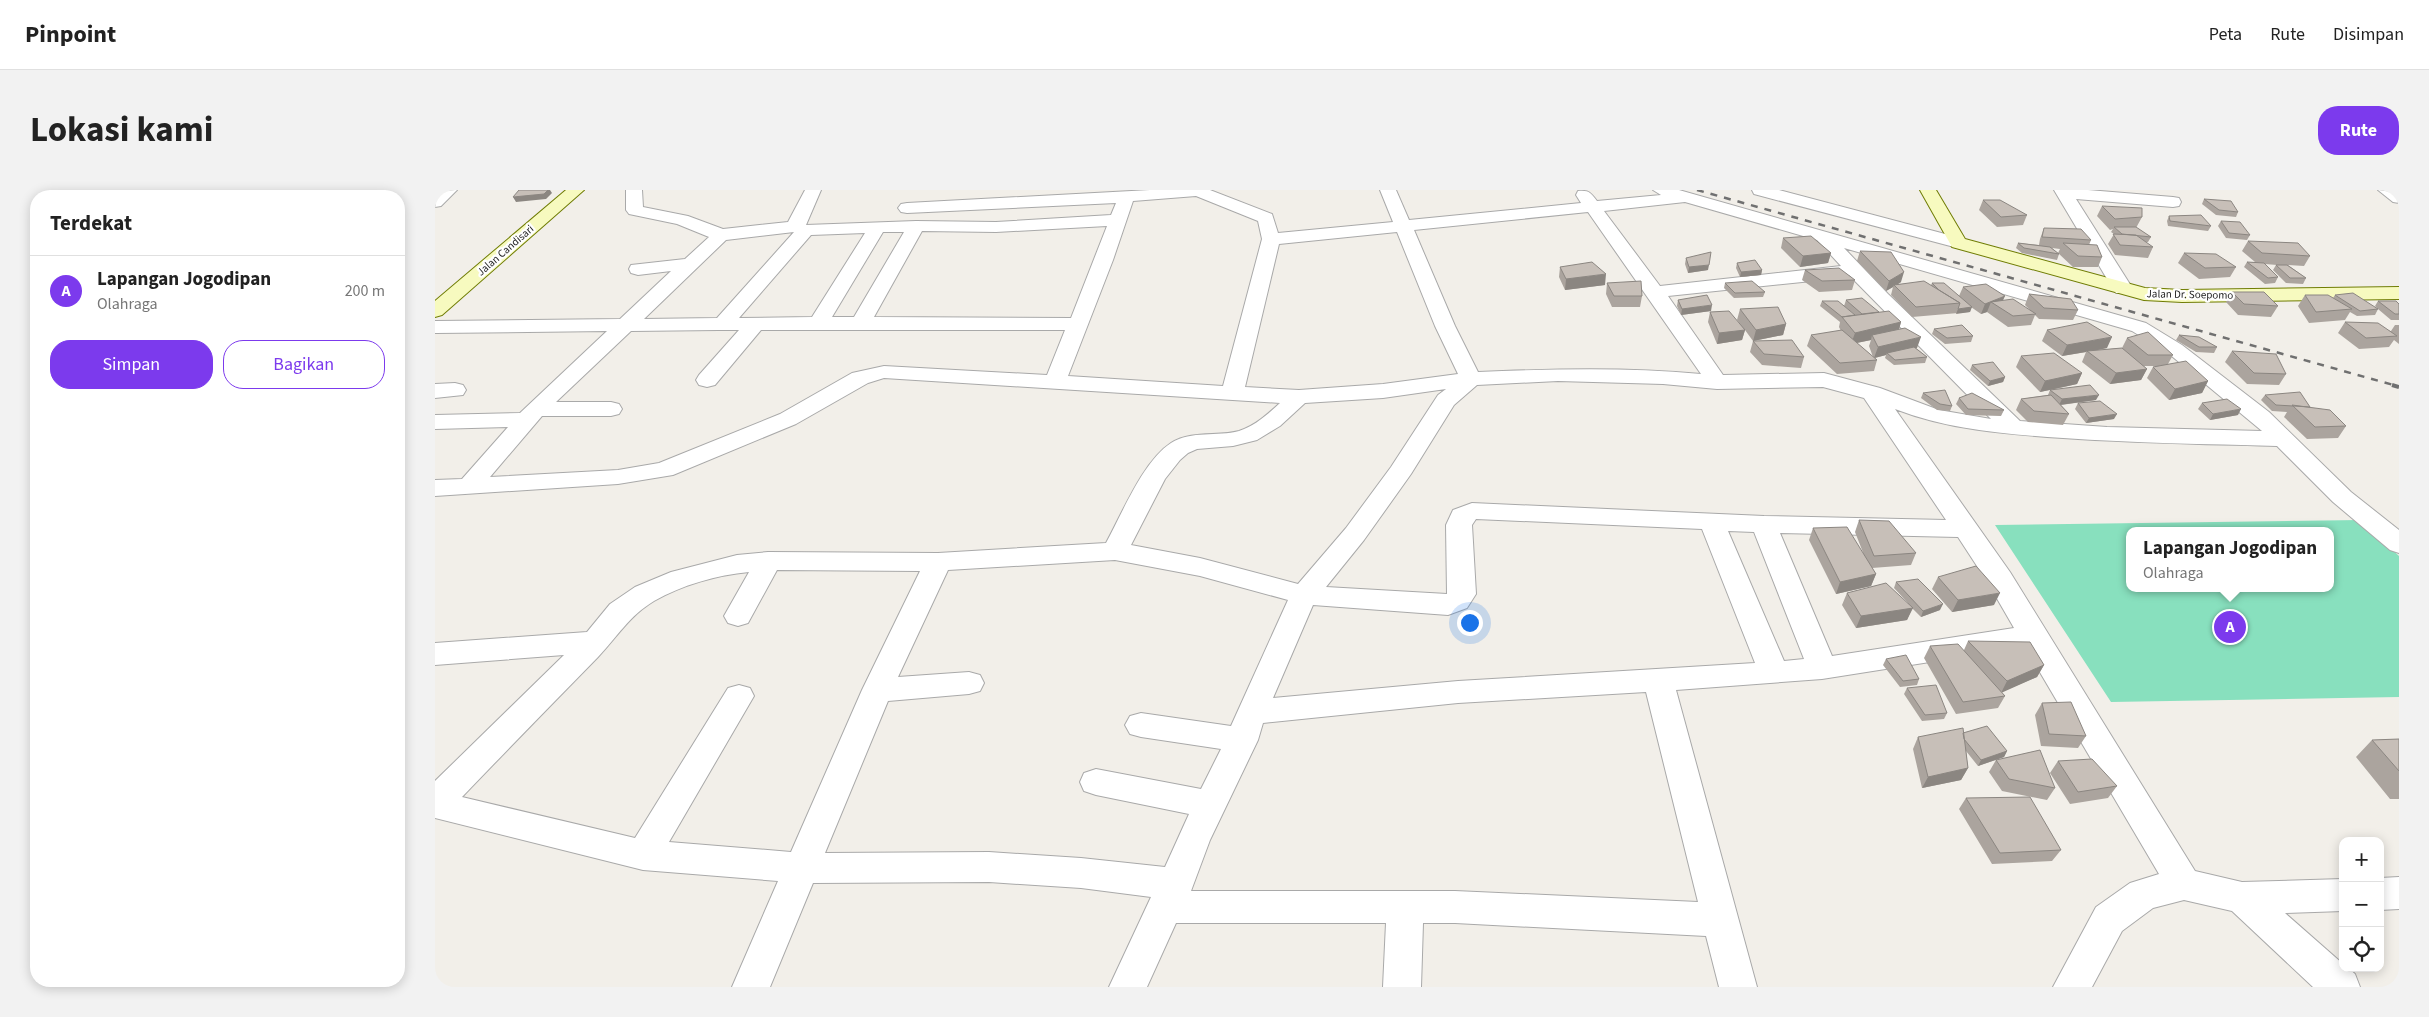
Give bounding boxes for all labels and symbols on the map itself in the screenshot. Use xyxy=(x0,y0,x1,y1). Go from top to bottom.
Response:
street label: Jalan Candisari xyxy=(474,222,537,279)
street label: Jalan Dr. Soepomo xyxy=(2147,286,2234,303)
pin: A xyxy=(2214,608,2246,646)
your location xyxy=(1457,610,1483,636)

